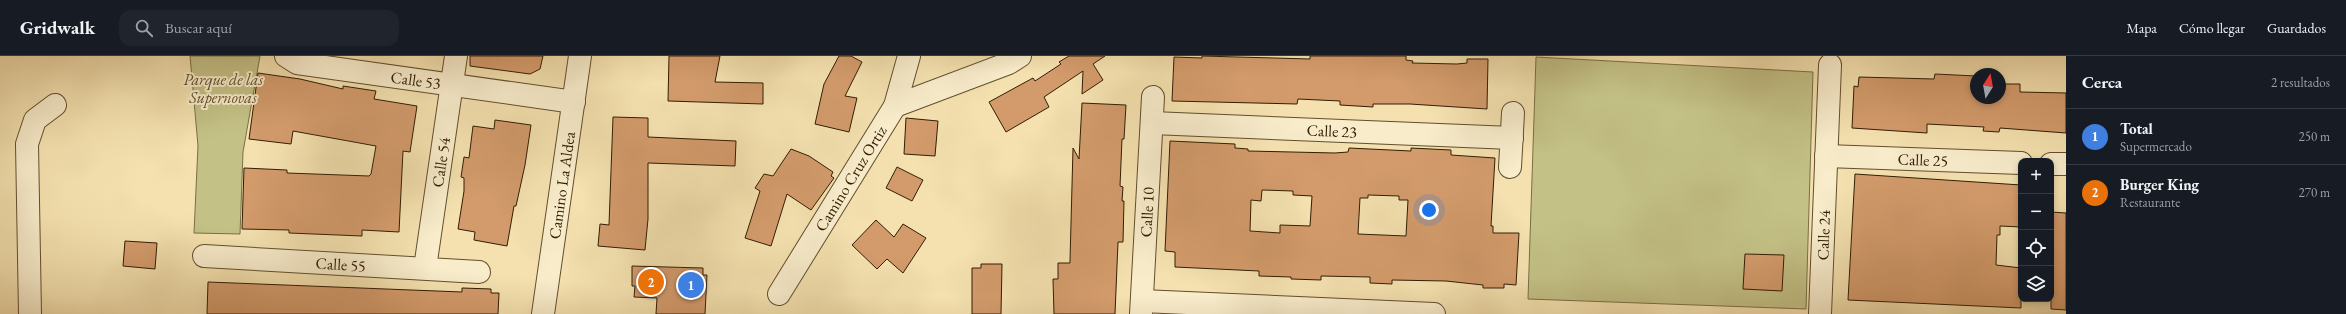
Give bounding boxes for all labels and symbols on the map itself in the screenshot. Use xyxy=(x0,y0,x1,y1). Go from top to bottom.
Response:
street label: Calle 53 xyxy=(389,66,442,94)
north arrow xyxy=(1970,68,2006,104)
park label: Parque de las Supernovas xyxy=(183,69,263,108)
street label: Calle 23 xyxy=(1306,119,1358,142)
street label: Camino Cruz Ortiz xyxy=(810,121,891,235)
street label: Camino La Aldea xyxy=(543,130,580,240)
street label: Calle 54 xyxy=(426,135,455,189)
street label: Calle 25 xyxy=(1897,148,1948,171)
street label: Calle 10 xyxy=(1135,186,1159,238)
your location xyxy=(1419,200,1439,220)
street label: Calle 24 xyxy=(1812,209,1835,261)
street label: Calle 55 xyxy=(315,252,366,276)
pin: 2 xyxy=(638,267,664,297)
pin: 1 xyxy=(678,270,704,300)

